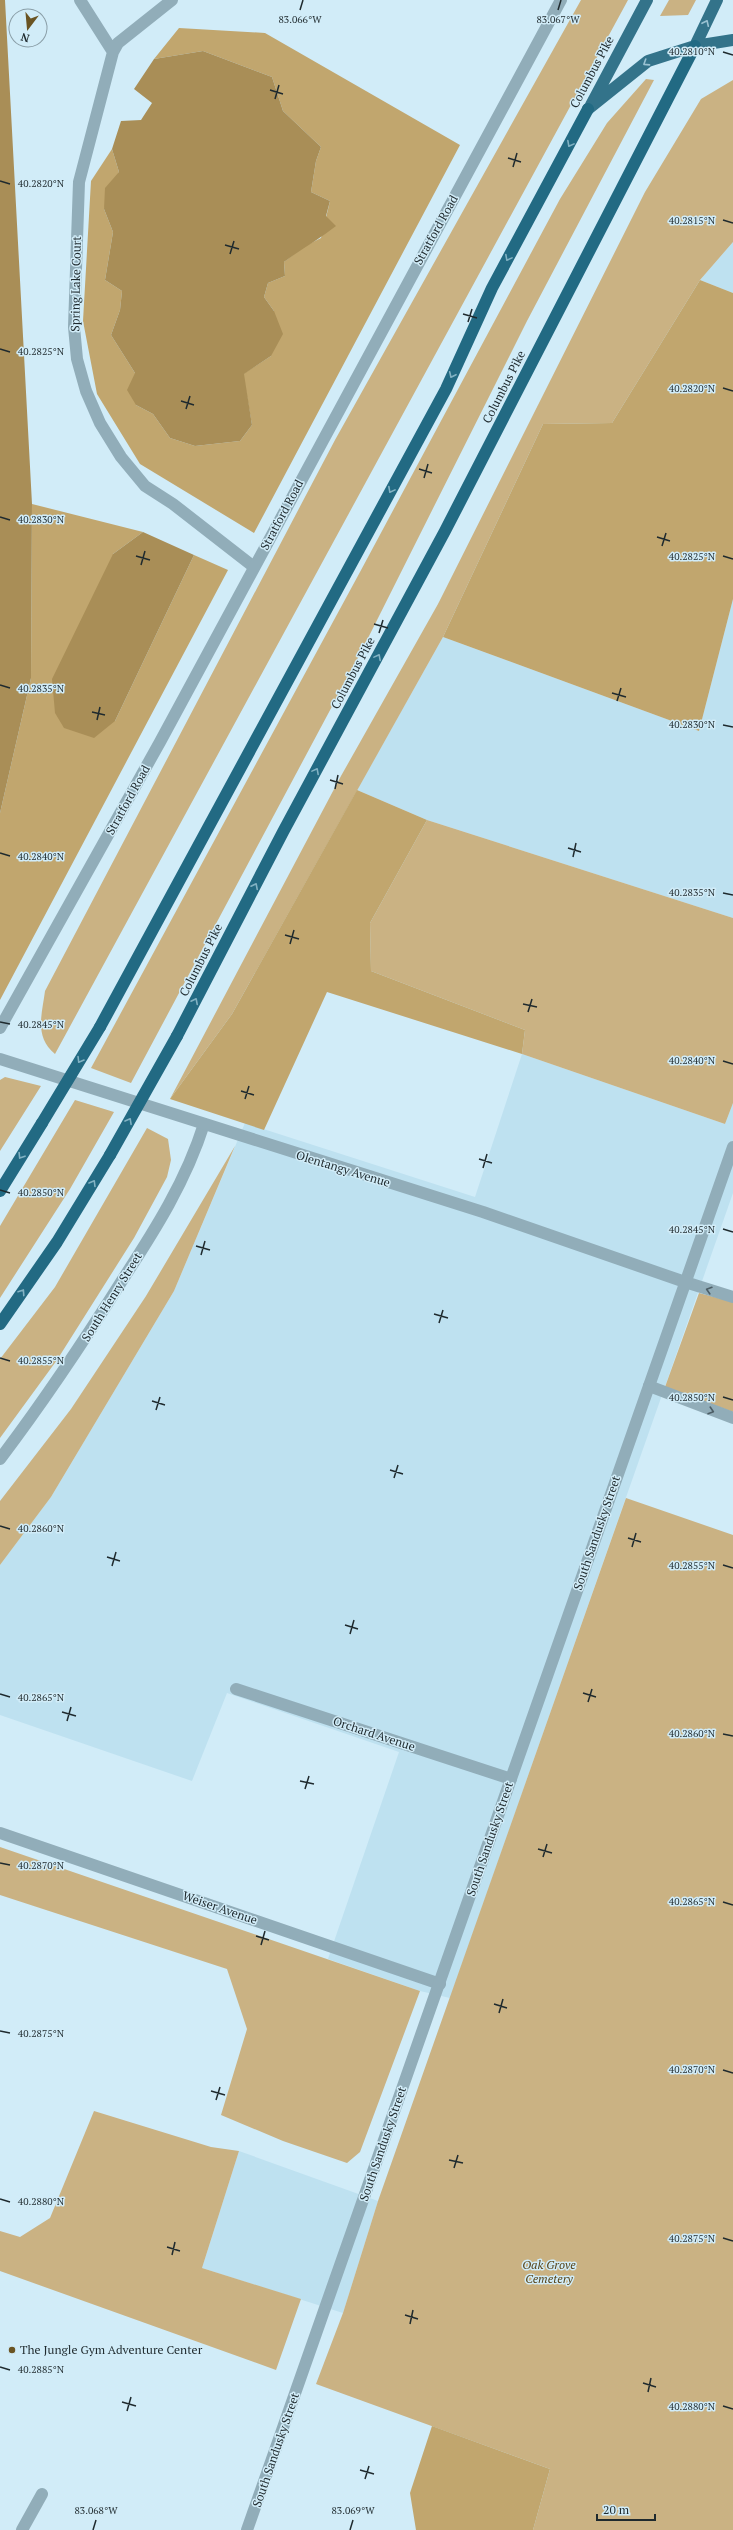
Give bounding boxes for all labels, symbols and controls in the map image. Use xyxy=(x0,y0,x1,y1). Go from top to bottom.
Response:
north arrow xyxy=(8,8,48,48)
text: 83.066°W xyxy=(278,13,322,26)
text: 83.067°W xyxy=(536,13,580,26)
one-way arrow xyxy=(701,19,709,27)
text: N xyxy=(19,30,31,45)
street label: Columbus Pike xyxy=(566,33,617,110)
text: 40.2810°N xyxy=(669,45,716,58)
one-way arrow xyxy=(643,59,650,66)
one-way arrow xyxy=(567,139,574,147)
text: 40.2820°N xyxy=(18,177,65,190)
street label: Stratford Road xyxy=(410,192,461,267)
text: 40.2815°N xyxy=(669,214,716,227)
street label: Spring Lake Court xyxy=(67,236,84,332)
one-way arrow xyxy=(505,254,513,261)
text: 40.2825°N xyxy=(18,345,65,358)
street label: Columbus Pike xyxy=(479,348,528,426)
one-way arrow xyxy=(449,371,457,379)
text: 40.2820°N xyxy=(669,382,716,395)
street label: Stratford Road xyxy=(257,477,307,553)
one-way arrow xyxy=(388,486,396,493)
text: 40.2830°N xyxy=(18,513,65,526)
text: 40.2825°N xyxy=(669,550,716,563)
street label: Columbus Pike xyxy=(327,634,378,711)
one-way arrow xyxy=(373,654,380,661)
text: 40.2835°N xyxy=(18,682,65,695)
text: 40.2830°N xyxy=(669,718,716,731)
street label: Stratford Road xyxy=(102,762,153,837)
one-way arrow xyxy=(311,768,319,775)
text: 40.2840°N xyxy=(18,850,65,863)
one-way arrow xyxy=(250,883,258,890)
text: 40.2835°N xyxy=(669,886,716,899)
street label: Columbus Pike xyxy=(176,921,225,999)
one-way arrow xyxy=(190,998,198,1006)
text: 40.2845°N xyxy=(18,1018,65,1031)
text: 40.2840°N xyxy=(669,1054,716,1067)
one-way arrow xyxy=(77,1056,84,1063)
one-way arrow xyxy=(124,1118,131,1125)
street label: Olentangy Avenue xyxy=(294,1147,392,1190)
one-way arrow xyxy=(19,1152,26,1159)
one-way arrow xyxy=(88,1180,95,1187)
text: 40.2850°N xyxy=(18,1186,65,1199)
text: 40.2845°N xyxy=(669,1223,716,1236)
street label: South Henry Street xyxy=(78,1249,145,1344)
one-way arrow xyxy=(706,1286,713,1295)
one-way arrow xyxy=(17,1289,25,1296)
text: 40.2855°N xyxy=(18,1354,65,1367)
text: 40.2850°N xyxy=(669,1391,716,1404)
one-way arrow xyxy=(707,1406,714,1415)
street label: South Sandusky Street xyxy=(570,1473,623,1592)
text: 40.2860°N xyxy=(18,1522,65,1535)
text: 40.2855°N xyxy=(669,1559,716,1572)
text: 40.2865°N xyxy=(18,1691,65,1704)
street label: Orchard Avenue xyxy=(331,1713,417,1754)
text: 40.2860°N xyxy=(669,1727,716,1740)
street label: South Sandusky Street xyxy=(463,1779,516,1898)
text: 40.2870°N xyxy=(18,1859,65,1872)
street label: Weiser Avenue xyxy=(181,1888,259,1927)
text: 40.2865°N xyxy=(669,1895,716,1908)
text: 40.2875°N xyxy=(18,2027,65,2040)
text: 40.2870°N xyxy=(669,2063,716,2076)
street label: South Sandusky Street xyxy=(356,2084,409,2203)
text: 40.2880°N xyxy=(18,2195,65,2208)
text: 40.2875°N xyxy=(669,2232,716,2245)
park label: Oak Grove Cemetery xyxy=(522,2257,576,2286)
place label: The Jungle Gym Adventure Center xyxy=(20,2342,203,2357)
marker: The Jungle Gym Adventure Center xyxy=(7,2345,17,2355)
text: 40.2885°N xyxy=(18,2363,65,2376)
street label: South Sandusky Street xyxy=(249,2390,302,2509)
text: 40.2880°N xyxy=(669,2400,716,2413)
scale bar xyxy=(597,2496,655,2522)
text: 20 m xyxy=(603,2502,630,2517)
text: 83.068°W xyxy=(74,2504,118,2517)
text: 83.069°W xyxy=(331,2504,375,2517)

